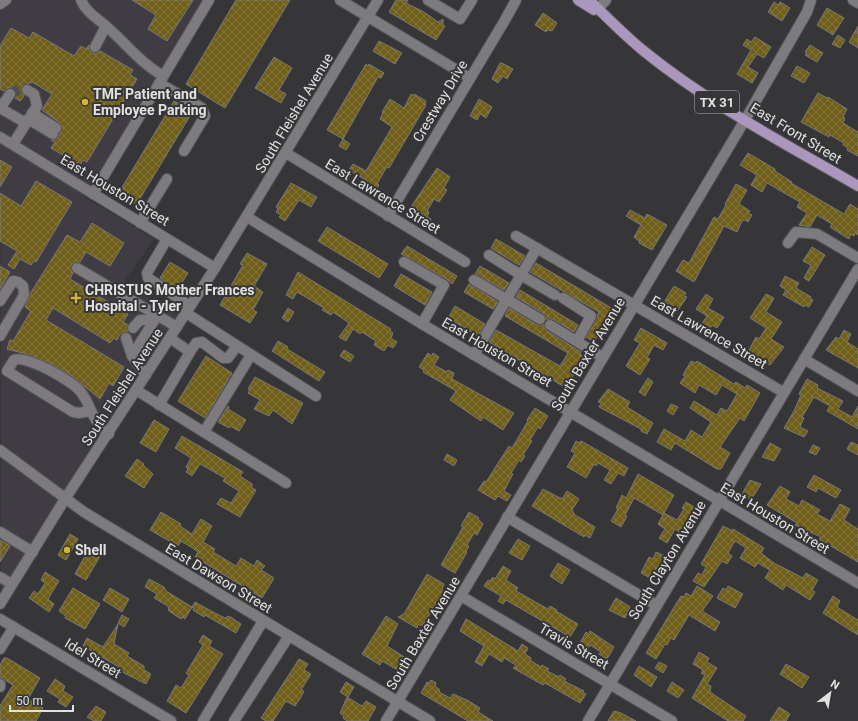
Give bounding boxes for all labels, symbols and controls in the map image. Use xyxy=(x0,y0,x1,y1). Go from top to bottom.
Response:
street label: South Fleishel Avenue xyxy=(252,50,336,176)
street label: Crestway Drive xyxy=(409,57,471,145)
place label: TMF Patient and Employee Parking xyxy=(93,86,207,118)
road number: TX 31 xyxy=(695,91,739,113)
marker: TMF Patient and Employee Parking xyxy=(80,97,90,107)
street label: East Front Street xyxy=(747,99,845,167)
street label: East Houston Street xyxy=(58,151,173,229)
street label: East Lawrence Street xyxy=(323,155,444,237)
place label: CHRISTUS Mother Frances Hospital - Tyler xyxy=(85,282,254,314)
marker: CHRISTUS Mother Frances Hospital - Tyler xyxy=(70,292,82,304)
street label: East Lawrence Street xyxy=(648,292,770,372)
street label: South Baxter Avenue xyxy=(548,295,628,413)
street label: East Houston Street xyxy=(439,314,555,390)
street label: South Fleishel Avenue xyxy=(78,325,166,449)
street label: East Houston Street xyxy=(718,479,833,557)
street label: South Clayton Avenue xyxy=(625,498,709,622)
street label: East Dawson Street xyxy=(163,540,276,616)
place label: Shell xyxy=(75,542,106,558)
marker: Shell xyxy=(62,545,72,555)
street label: South Baxter Avenue xyxy=(383,574,463,692)
street label: Travis Street xyxy=(536,620,612,673)
street label: Idel Street xyxy=(62,635,124,681)
north arrow xyxy=(810,673,850,713)
text: N xyxy=(828,677,842,693)
scale bar xyxy=(10,687,73,713)
text: 50 m xyxy=(16,694,43,708)

